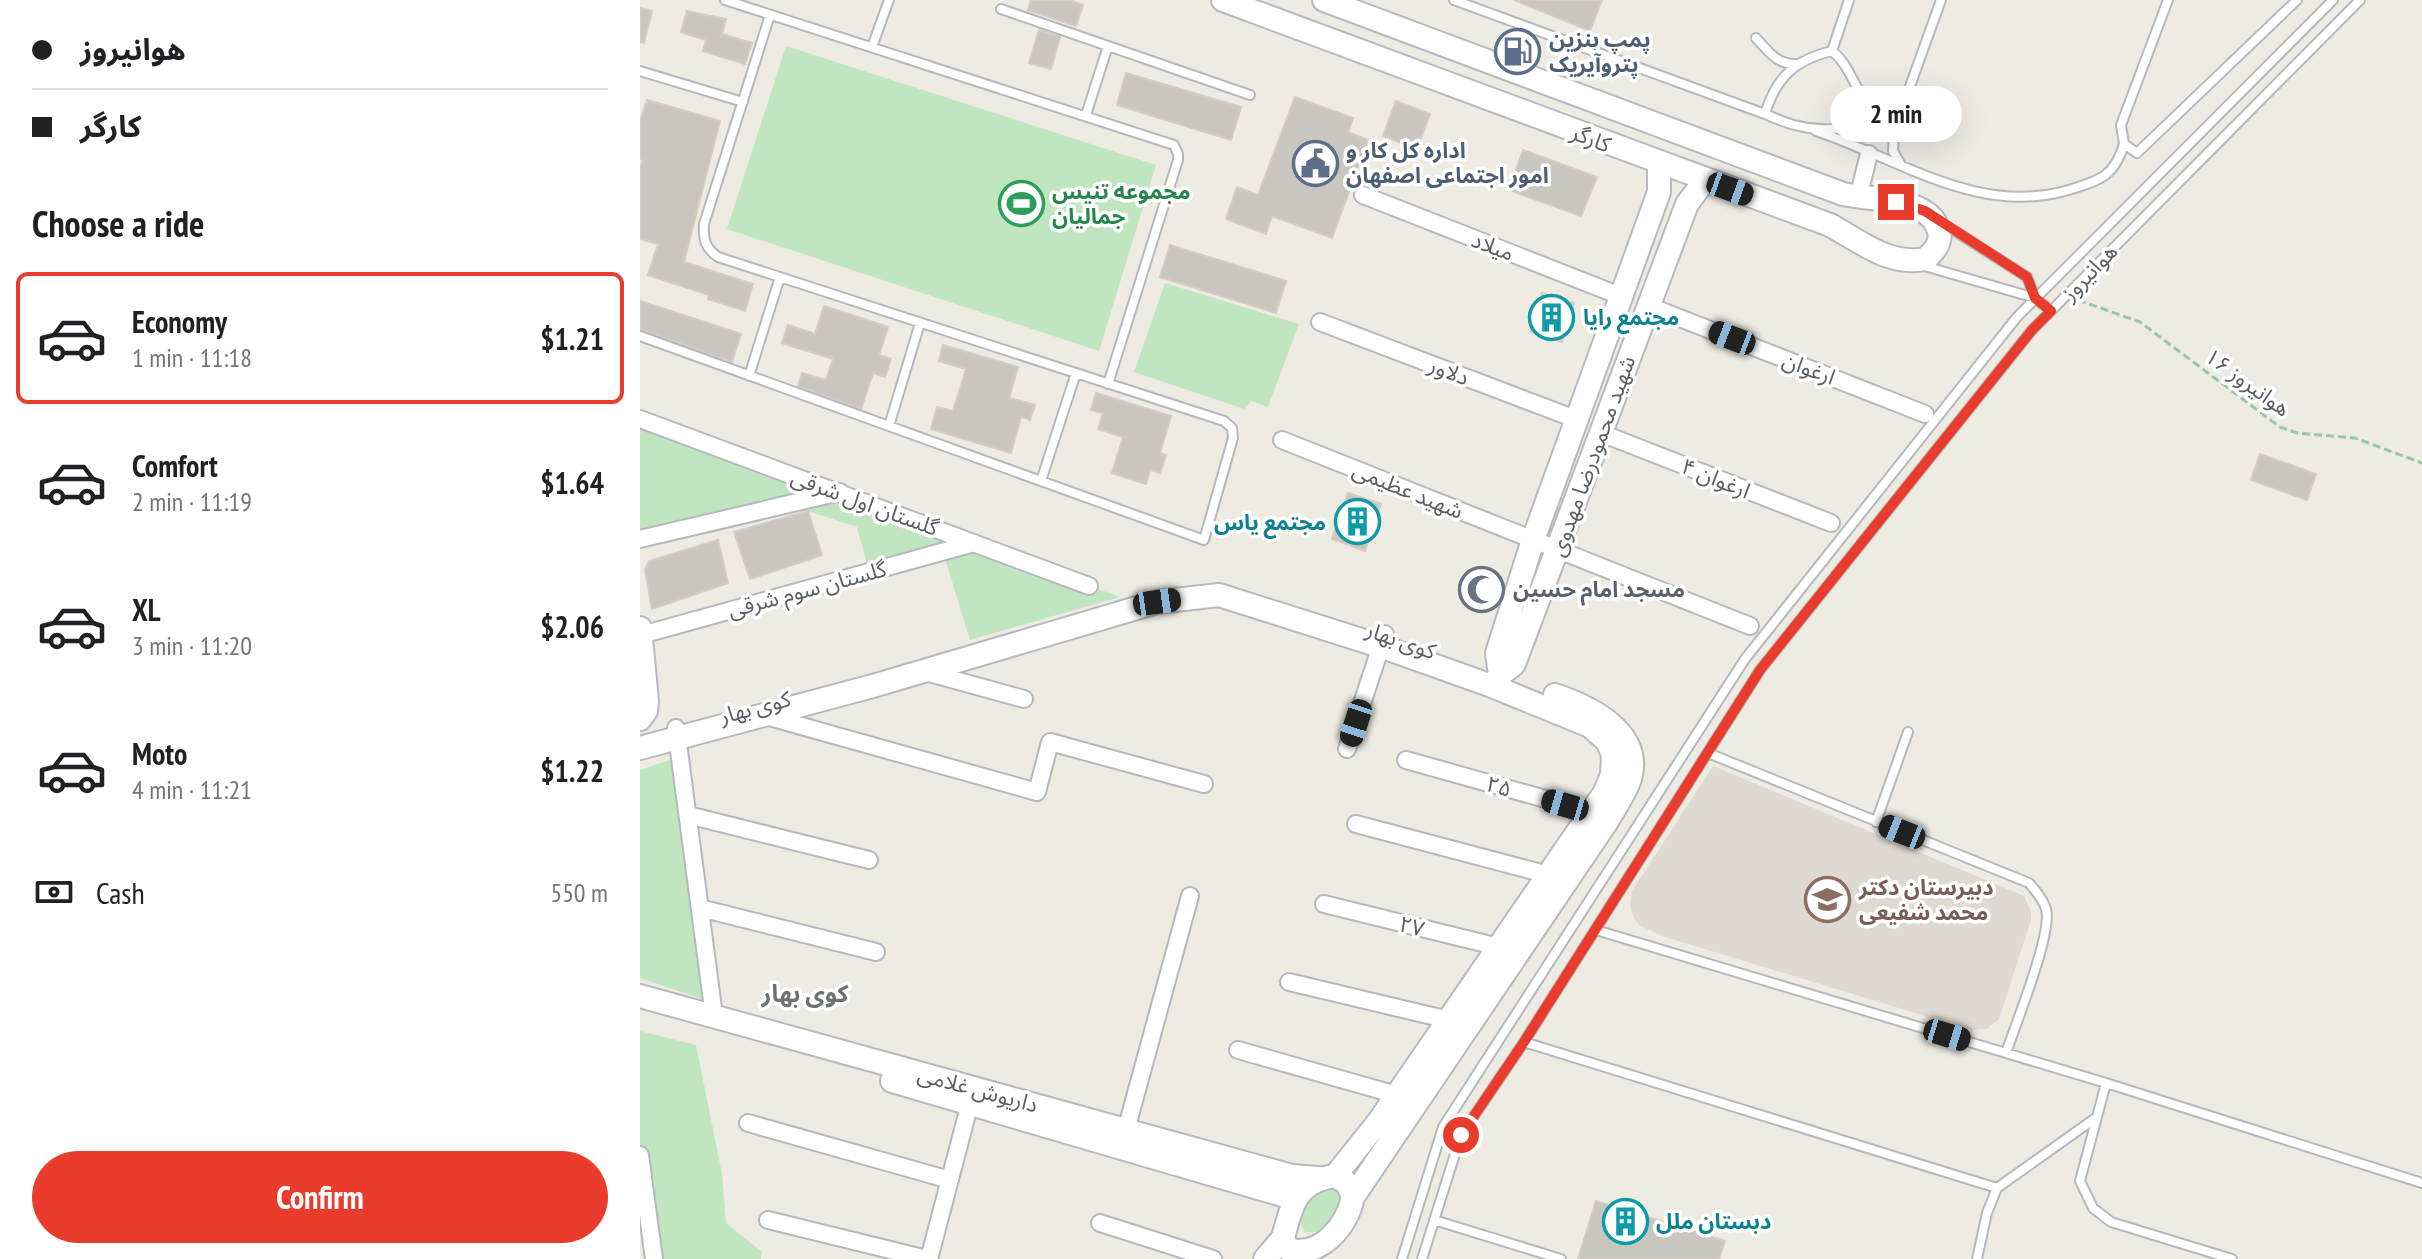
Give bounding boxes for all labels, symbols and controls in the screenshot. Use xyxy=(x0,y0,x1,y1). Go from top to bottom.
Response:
place label: پمپ بنزین پتروآیریک xyxy=(1549,25,1651,79)
fuel station icon: پمپ بنزین پتروآیریک xyxy=(1494,28,1542,76)
text: هوانیروز xyxy=(80,29,186,68)
callout: 2 min xyxy=(1830,86,1962,142)
text: 2 min xyxy=(1870,97,1922,130)
text: کارگر xyxy=(80,106,141,145)
street label: کارگر xyxy=(1566,117,1616,159)
place label: اداره کل کار و امور اجتماعی اصفهان xyxy=(1346,136,1549,189)
public building icon: اداره کل کار و امور اجتماعی اصفهان xyxy=(1291,139,1339,187)
car xyxy=(1703,170,1757,208)
place label: مجموعه تنیس جمالیان xyxy=(1052,177,1190,230)
sports icon: مجموعه تنیس جمالیان xyxy=(997,180,1045,228)
route end xyxy=(1878,184,1914,220)
text: Choose a ride xyxy=(32,200,204,247)
street label: میلاد xyxy=(1468,225,1518,267)
street label: هوانیروز xyxy=(2054,237,2123,307)
building icon: مجتمع رایا xyxy=(1528,293,1576,341)
icon: car xyxy=(36,302,108,374)
text: Economy xyxy=(132,302,227,341)
place label: مجتمع رایا xyxy=(1583,303,1679,334)
car xyxy=(1705,318,1759,358)
text: $1.21 xyxy=(540,319,604,358)
text: 1 min · 11:18 xyxy=(132,341,252,374)
street label: هوانیروز ۱۶ xyxy=(2200,342,2296,422)
street label: ارغوان xyxy=(1779,345,1839,391)
street label: دلاور xyxy=(1424,350,1473,391)
street label: شهید محمودرضا مهدوی xyxy=(1543,352,1641,560)
icon: car xyxy=(36,446,108,518)
text: Comfort xyxy=(132,446,218,485)
street label: ارغوان ۴ xyxy=(1677,452,1755,504)
street label: شهید عظیمی xyxy=(1349,455,1467,525)
street label: گلستان اول شرقی xyxy=(787,462,944,542)
text: $1.64 xyxy=(540,463,604,502)
text: 2 min · 11:19 xyxy=(132,485,252,518)
building icon: مجتمع یاس xyxy=(1333,498,1381,546)
place label: مجتمع یاس xyxy=(1214,508,1326,539)
street label: گلستان سوم شرقی xyxy=(725,554,891,627)
mosque icon: مسجد امام حسین xyxy=(1458,565,1506,613)
place label: مسجد امام حسین xyxy=(1513,575,1685,606)
car xyxy=(1132,587,1182,617)
icon: car xyxy=(36,590,108,662)
text: XL xyxy=(132,590,161,629)
text: $2.06 xyxy=(540,607,604,646)
street label: کوی بهار xyxy=(1361,615,1441,665)
text: 3 min · 11:20 xyxy=(132,629,252,662)
street label: کوی بهار xyxy=(715,684,794,730)
car xyxy=(1337,696,1375,750)
icon: car xyxy=(36,734,108,806)
text: Moto xyxy=(132,734,187,773)
text: $1.22 xyxy=(540,751,604,790)
street label: ۲۵ xyxy=(1483,769,1515,803)
text: 4 min · 11:21 xyxy=(132,773,252,806)
car xyxy=(1539,787,1591,823)
car xyxy=(1875,812,1929,852)
icon: cash xyxy=(32,870,76,914)
text: Cash xyxy=(96,873,145,912)
place label: دبیرستان دکتر محمد شفیعی xyxy=(1858,873,1994,926)
text: 550 m xyxy=(550,876,608,909)
school or university icon: دبیرستان دکتر محمد شفیعی xyxy=(1804,876,1852,924)
street label: ۲۷ xyxy=(1396,909,1428,943)
district label: کوی بهار xyxy=(761,978,850,1009)
car xyxy=(1921,1017,1973,1053)
street label: داریوش غلامی xyxy=(915,1060,1041,1118)
route start xyxy=(1443,1117,1479,1153)
button: Confirm xyxy=(32,1151,608,1243)
building icon: دبستان ملل xyxy=(1601,1197,1649,1245)
place label: دبستان ملل xyxy=(1656,1207,1771,1235)

